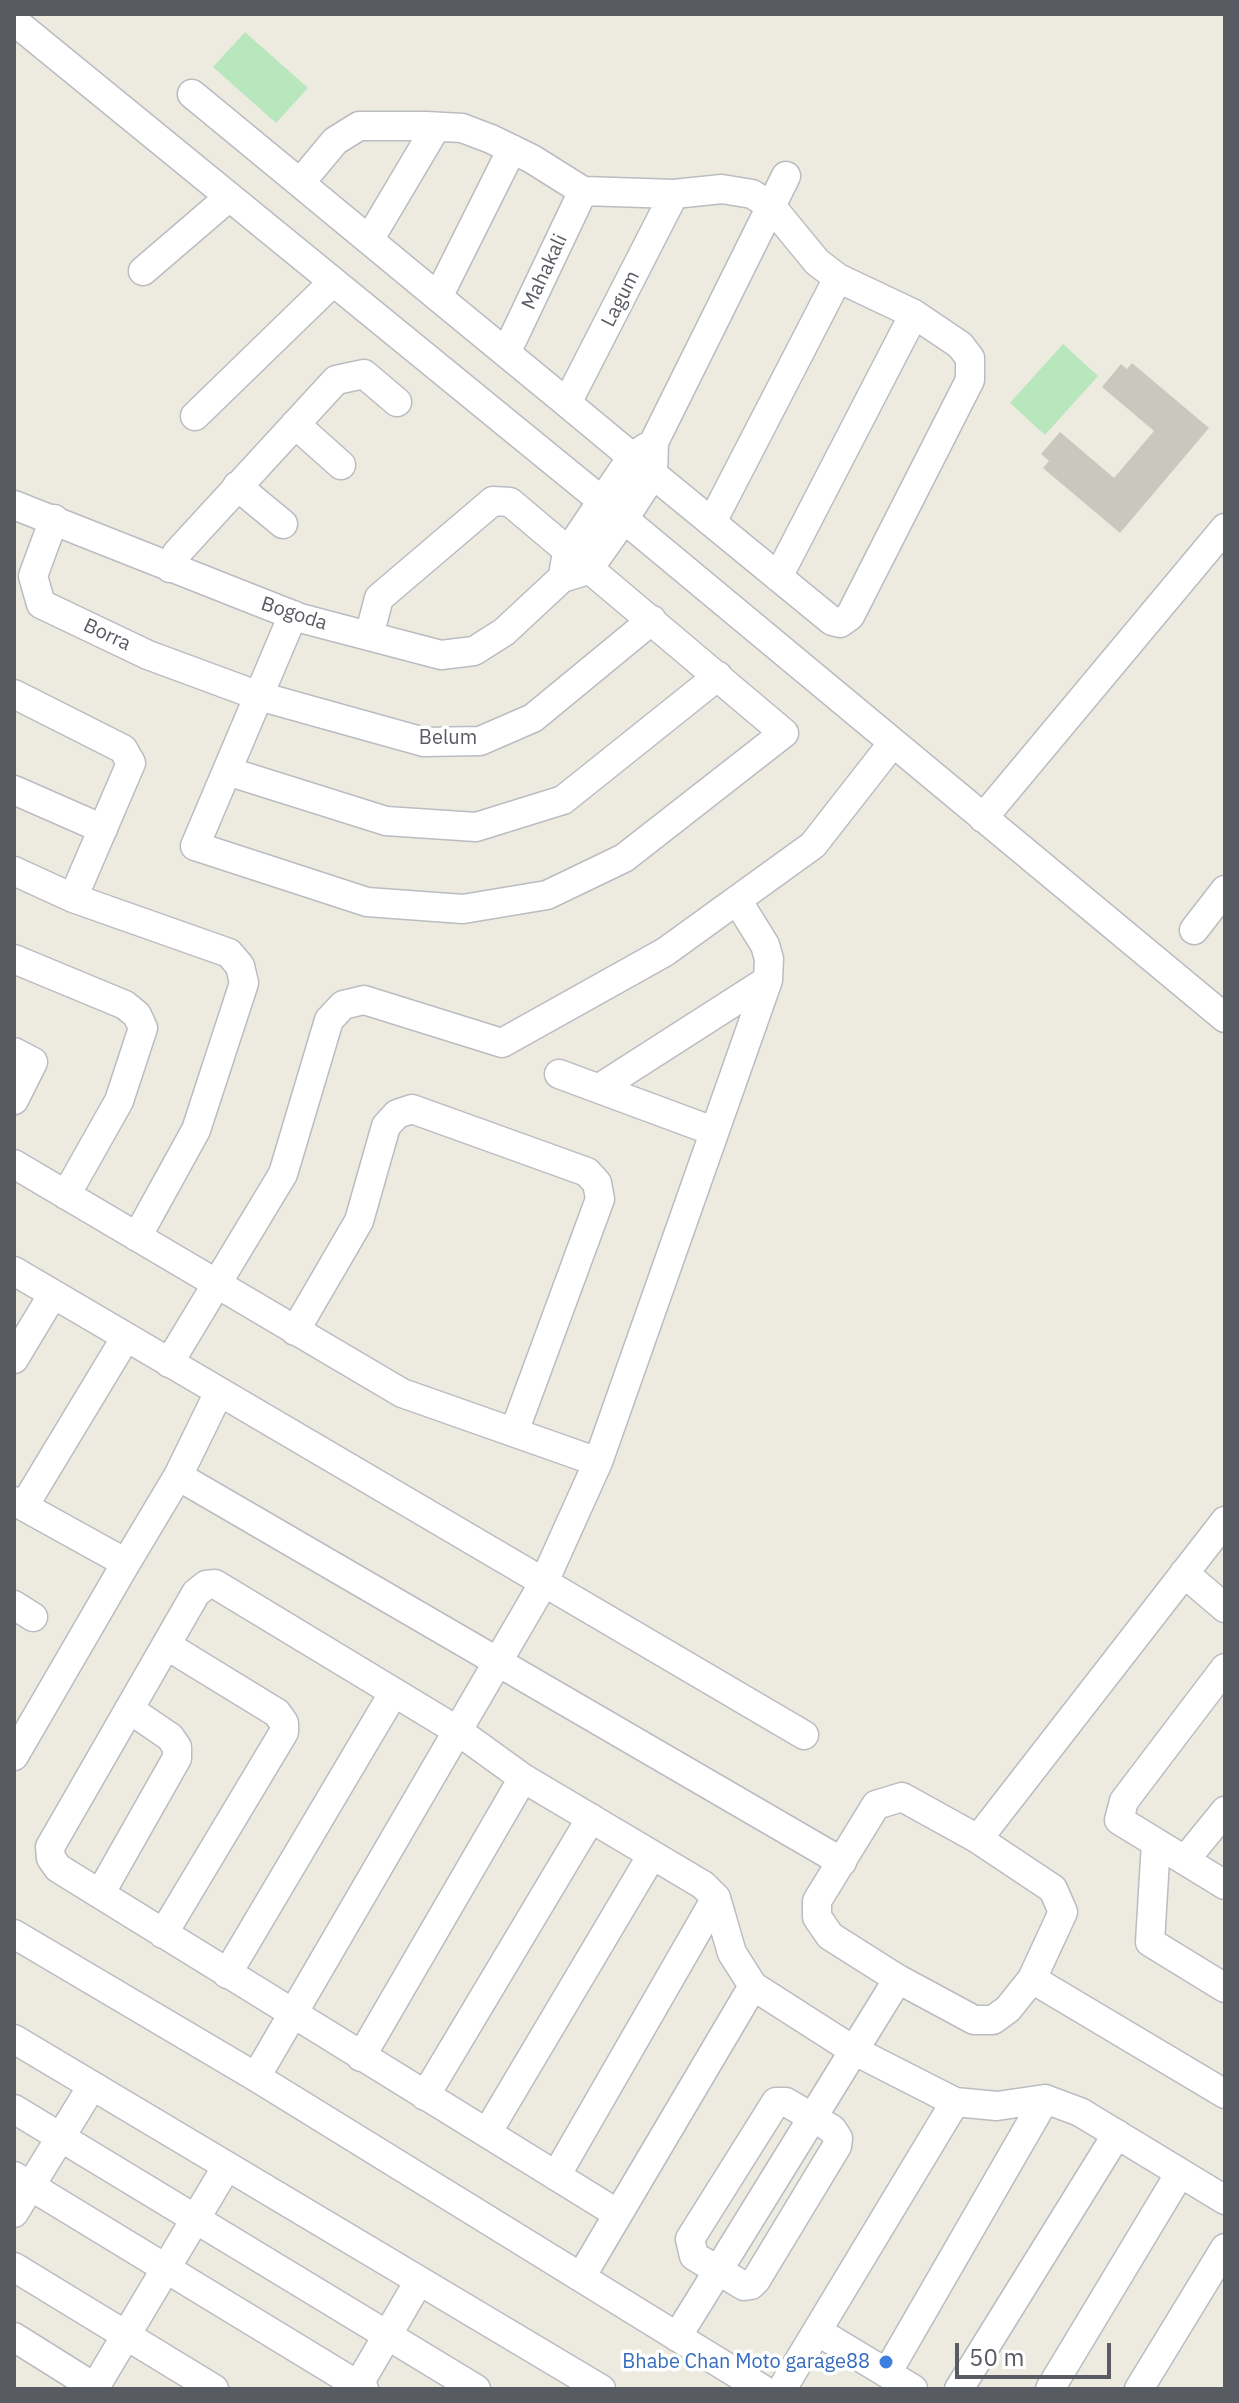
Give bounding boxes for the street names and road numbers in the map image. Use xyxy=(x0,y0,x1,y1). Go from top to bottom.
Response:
street label: Mahakali xyxy=(517,230,573,314)
street label: Lagum xyxy=(597,267,645,331)
street label: Bogoda xyxy=(258,592,330,636)
street label: Borra xyxy=(79,614,135,656)
street label: Belum xyxy=(419,726,477,750)

